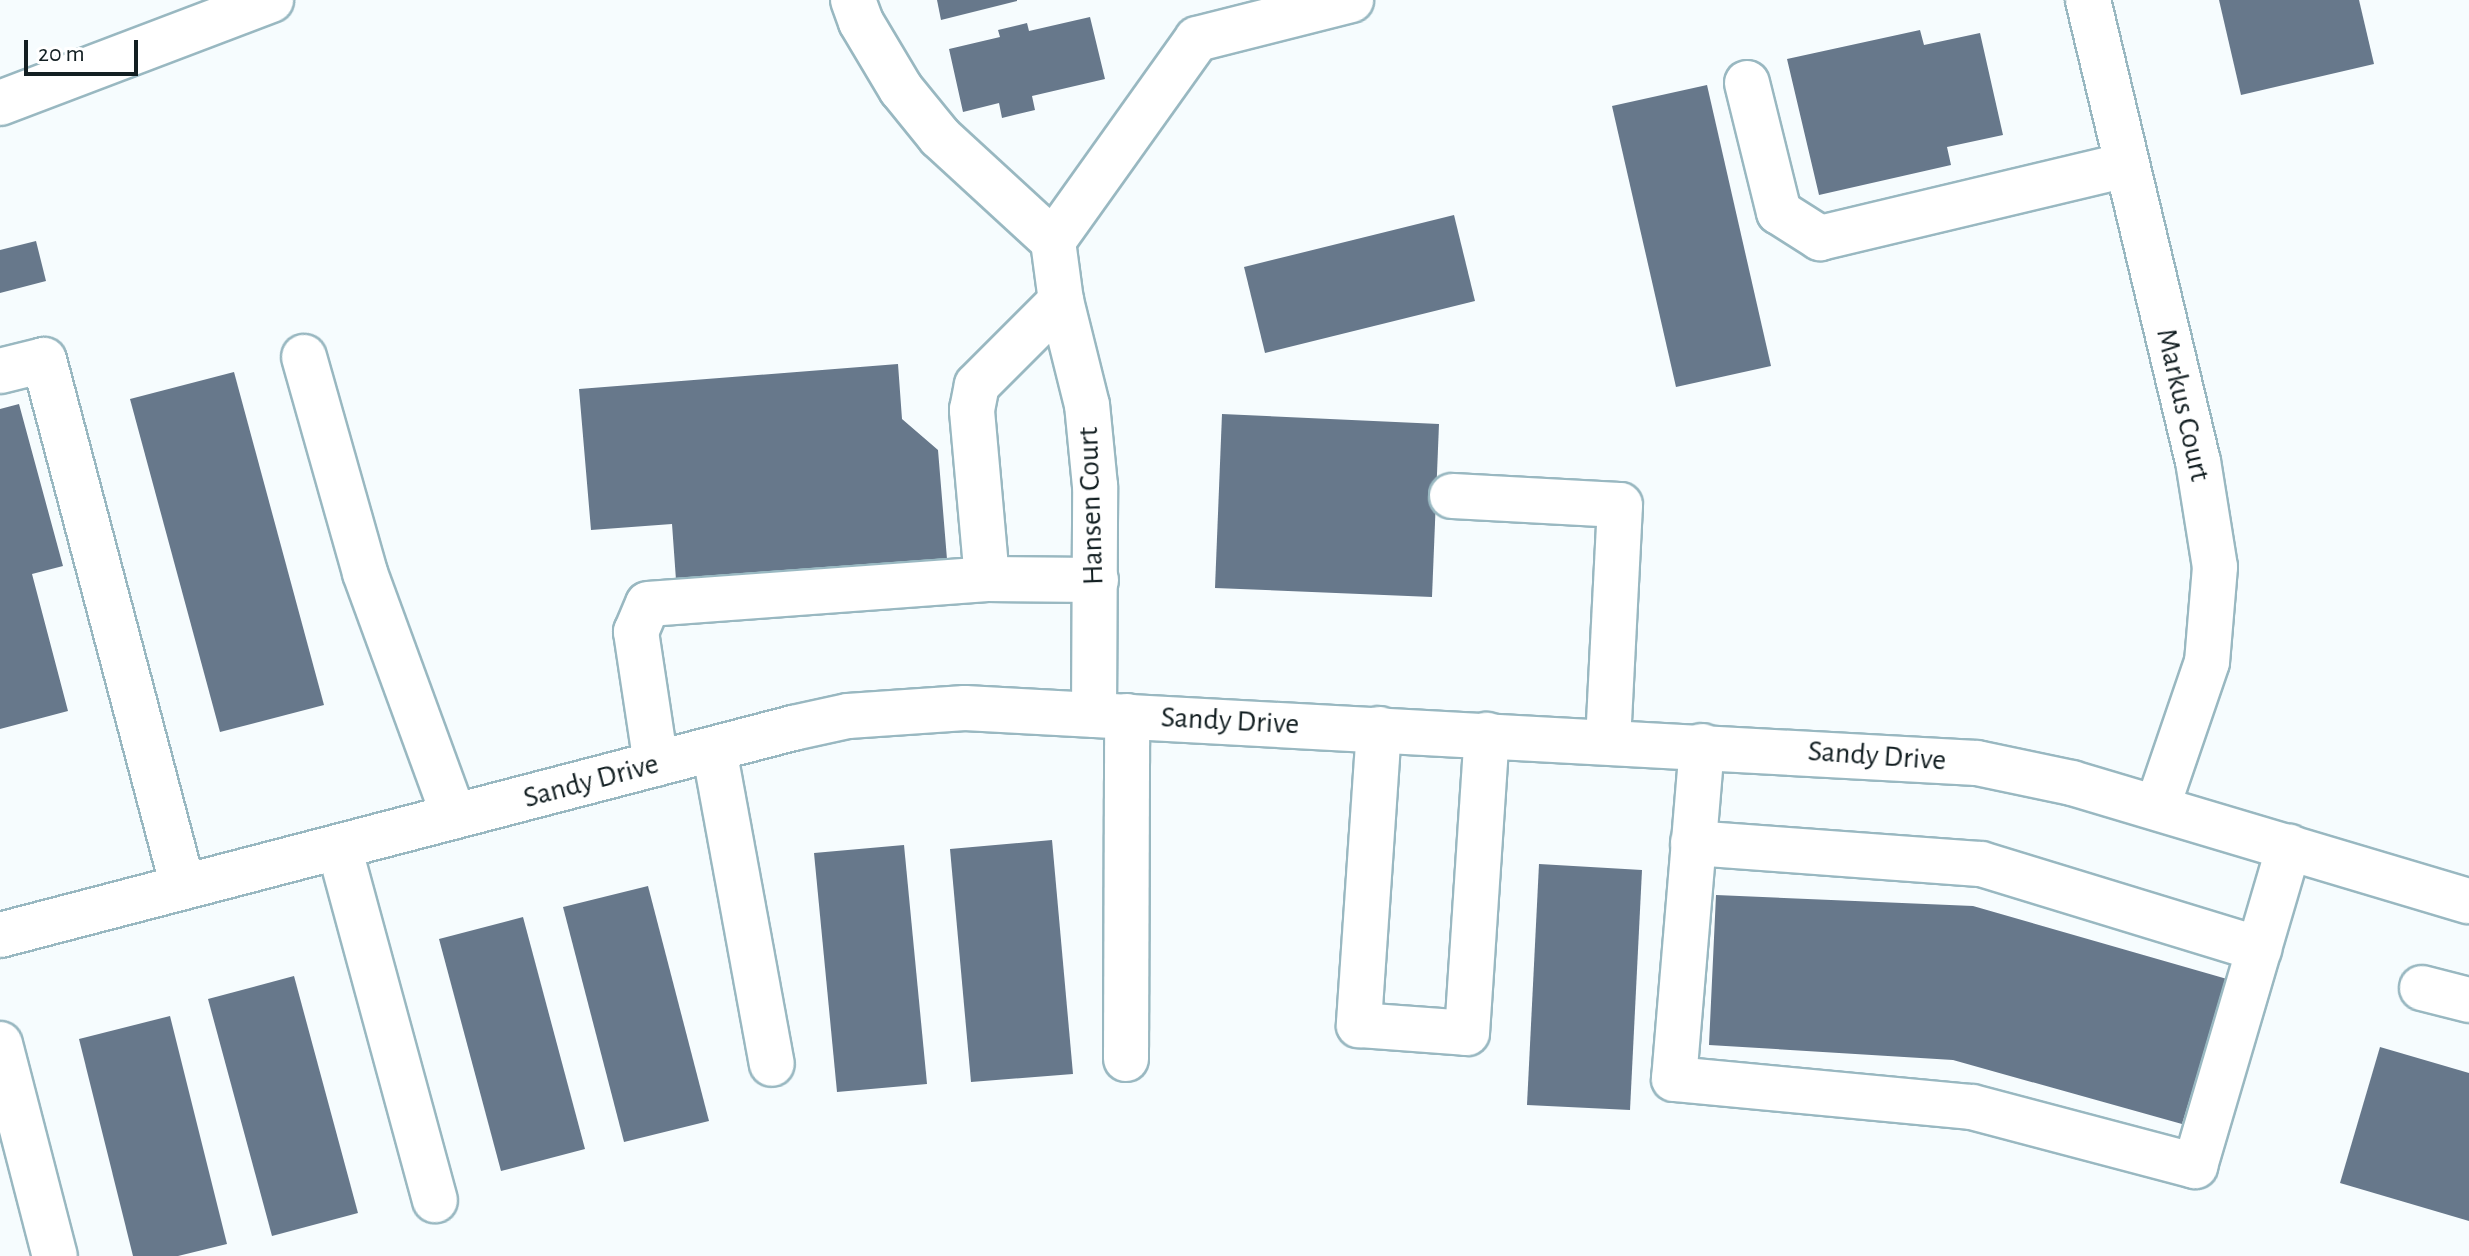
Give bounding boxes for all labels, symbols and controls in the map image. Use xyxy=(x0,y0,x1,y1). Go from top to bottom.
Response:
scale bar xyxy=(28,24,142,74)
text: 20 m xyxy=(38,42,85,66)
street label: Markus Court xyxy=(2148,325,2218,485)
street label: Hansen Court xyxy=(1070,426,1112,586)
street label: Sandy Drive xyxy=(1160,699,1300,743)
street label: Sandy Drive xyxy=(1807,733,1947,779)
street label: Sandy Drive xyxy=(520,746,662,816)

